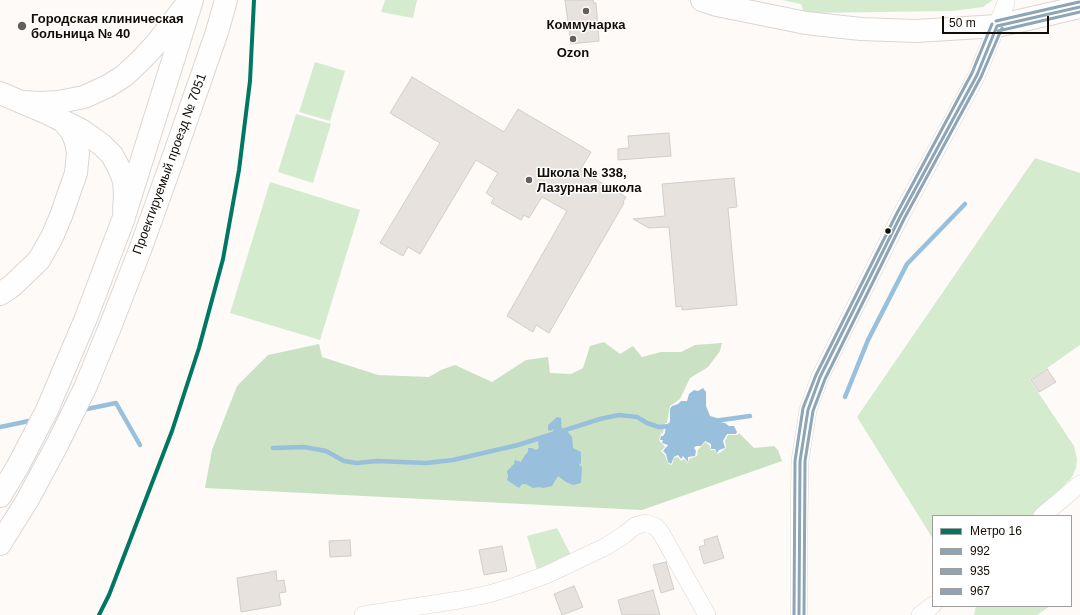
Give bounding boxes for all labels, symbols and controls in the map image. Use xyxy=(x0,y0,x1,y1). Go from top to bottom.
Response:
marker: Коммунарка xyxy=(581,6,591,16)
scale bar xyxy=(944,8,1051,34)
place label: Городская клиническая больница № 40 xyxy=(31,11,184,42)
text: 50 m xyxy=(949,16,976,30)
place label: Коммунарка xyxy=(547,17,625,33)
marker: Городская клиническая больница № 40 xyxy=(16,20,28,32)
marker: Ozon xyxy=(568,34,578,44)
place label: Ozon xyxy=(557,45,589,61)
street label: Проектируемый проезд № 7051 xyxy=(130,71,210,257)
place label: Школа № 338, Лазурная школа xyxy=(537,165,642,196)
marker: Школа № 338, Лазурная школа xyxy=(524,175,534,185)
unlabelled marker xyxy=(883,226,893,236)
legend xyxy=(932,515,1072,607)
text: Метро 16 xyxy=(970,524,1022,538)
text: 992 xyxy=(970,544,990,558)
text: 935 xyxy=(970,564,990,578)
text: 967 xyxy=(970,584,990,598)

